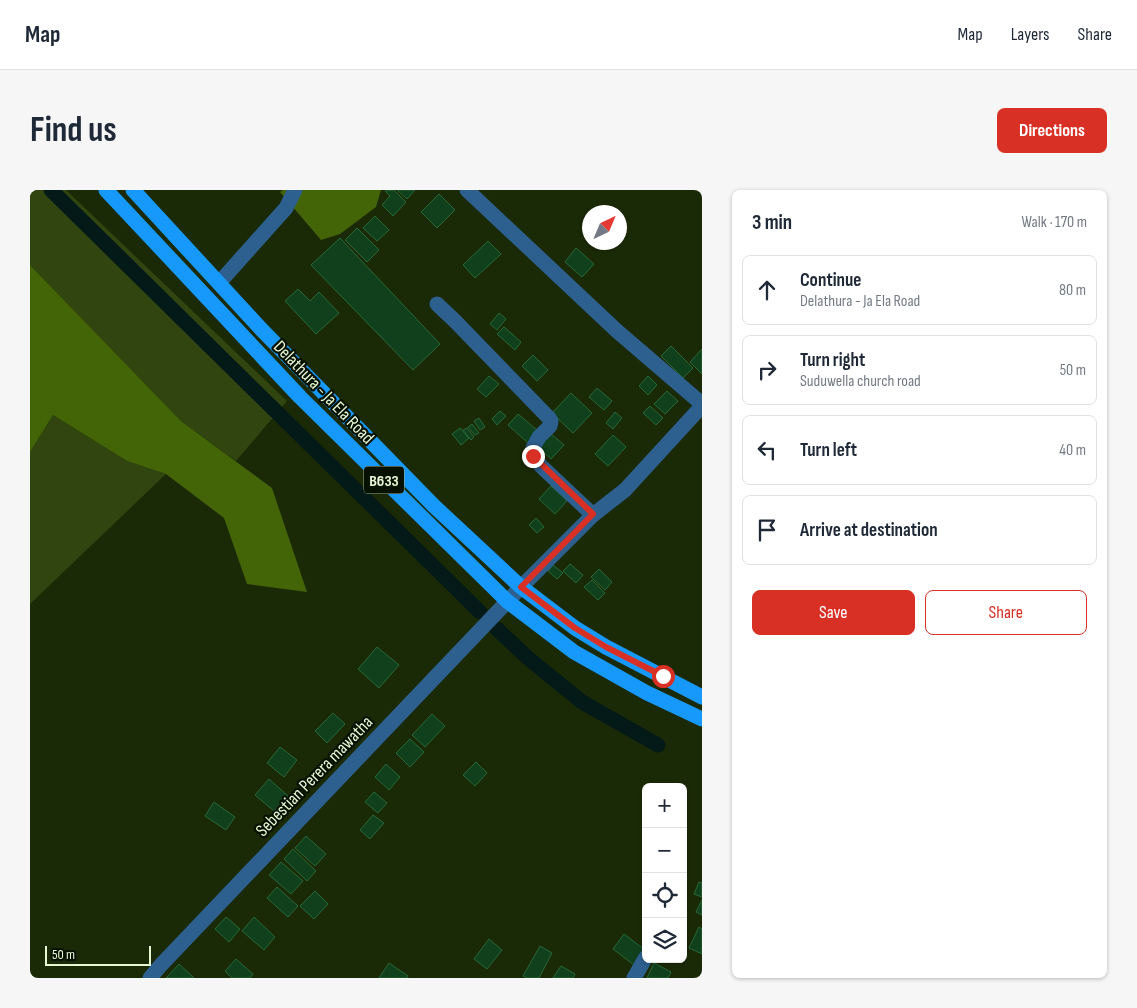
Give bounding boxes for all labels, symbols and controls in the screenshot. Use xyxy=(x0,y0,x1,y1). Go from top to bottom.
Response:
text: Map xyxy=(25,20,60,49)
text: Map xyxy=(958,24,983,45)
text: Layers xyxy=(1011,24,1050,45)
text: Share xyxy=(1078,24,1112,45)
button: Directions xyxy=(997,108,1107,153)
text: Find us xyxy=(30,109,117,152)
north arrow xyxy=(582,205,627,250)
text: 3 min xyxy=(752,210,792,235)
text: Walk · 170 m xyxy=(1022,213,1087,232)
text: Continue xyxy=(800,269,861,292)
icon: ahead xyxy=(753,276,781,304)
text: 80 m xyxy=(1059,281,1086,300)
text: Delathura - Ja Ela Road xyxy=(800,292,920,311)
street label: Delathura - Ja Ela Road xyxy=(269,336,378,448)
text: Turn right xyxy=(800,349,865,372)
icon: right xyxy=(753,356,781,384)
text: 50 m xyxy=(1060,361,1086,380)
text: Suduwella church road xyxy=(800,372,921,391)
icon: left xyxy=(753,436,781,464)
text: Turn left xyxy=(800,439,857,462)
text: 40 m xyxy=(1059,441,1086,460)
route end xyxy=(522,445,545,468)
road number: B633 xyxy=(364,466,404,494)
icon: arrive xyxy=(753,516,781,544)
text: Arrive at destination xyxy=(800,519,938,542)
button: Save xyxy=(752,590,915,635)
button: Share xyxy=(925,590,1087,635)
route start xyxy=(652,665,675,688)
street label: Sebestian Perera mawatha xyxy=(251,712,377,841)
map controls xyxy=(642,783,687,963)
button: + xyxy=(642,783,687,828)
button: − xyxy=(642,828,687,873)
button: locate xyxy=(642,873,687,918)
button: layers xyxy=(642,918,687,963)
scale bar xyxy=(45,943,151,966)
text: 50 m xyxy=(52,946,75,963)

